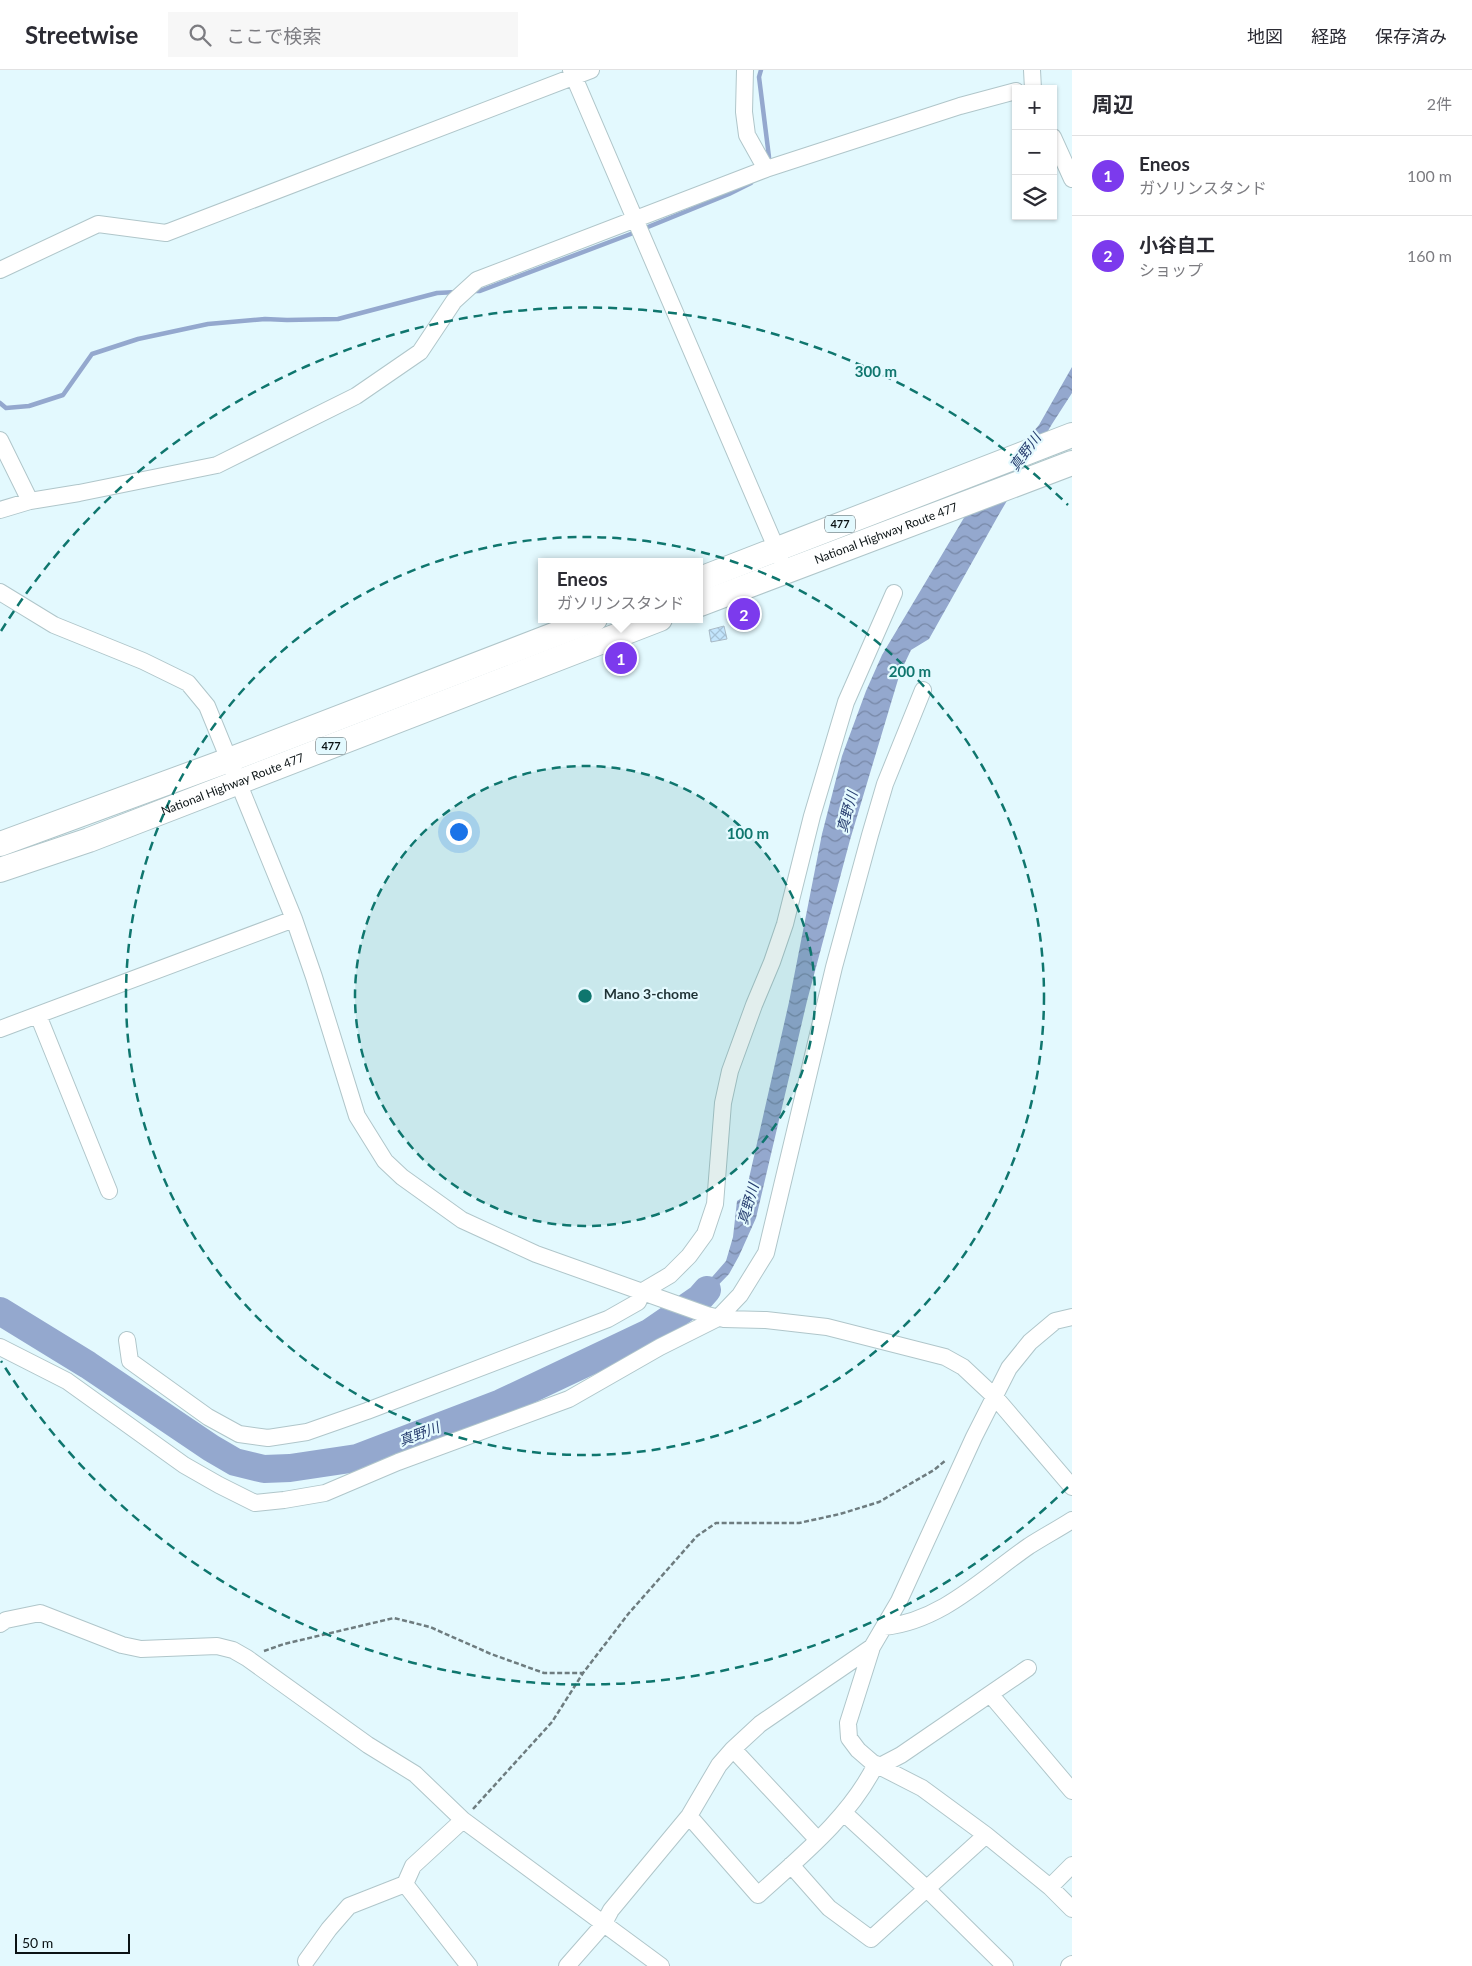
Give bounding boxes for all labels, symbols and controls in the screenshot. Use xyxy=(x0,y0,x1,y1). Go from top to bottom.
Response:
search box xyxy=(168,12,518,57)
text: Streetwise xyxy=(25,20,138,49)
icon: search xyxy=(186,21,214,49)
text: ここで検索 xyxy=(226,24,321,47)
text: 地図 xyxy=(1247,25,1283,47)
text: 経路 xyxy=(1311,25,1347,47)
text: 保存済み xyxy=(1375,25,1447,47)
map controls xyxy=(1012,85,1057,220)
button: + xyxy=(1012,85,1057,130)
text: 周辺 xyxy=(1092,91,1134,116)
text: 2件 xyxy=(1427,94,1452,113)
button: − xyxy=(1012,130,1057,175)
text: Eneos xyxy=(1139,152,1190,175)
text: 1 xyxy=(1103,166,1113,185)
text: 100 m xyxy=(1407,166,1452,185)
button: layers xyxy=(1012,175,1057,220)
text: ガソリンスタンド xyxy=(1139,178,1267,197)
text: 小谷自工 xyxy=(1139,233,1215,256)
text: 2 xyxy=(1103,246,1113,265)
text: 160 m xyxy=(1407,246,1452,265)
text: ショップ xyxy=(1139,260,1203,279)
text: 300 m xyxy=(855,362,897,380)
water label: 真野川 xyxy=(1005,428,1045,474)
street label: National Highway Route 477 xyxy=(812,499,960,567)
road number: 477 xyxy=(825,516,855,532)
popup xyxy=(538,558,703,623)
text: Eneos xyxy=(557,567,608,590)
text: ガソリンスタンド xyxy=(557,593,684,612)
pin: 2 xyxy=(728,595,760,633)
pin: 1 xyxy=(605,639,637,677)
text: 200 m xyxy=(889,662,931,680)
road number: 477 xyxy=(316,738,346,754)
street label: National Highway Route 477 xyxy=(159,749,306,818)
water label: 真野川 xyxy=(833,787,861,834)
your location xyxy=(446,819,472,845)
text: 100 m xyxy=(727,824,769,842)
district label: Mano 3-chome xyxy=(604,985,699,1002)
centre of rings xyxy=(576,987,594,1005)
water label: 真野川 xyxy=(734,1179,762,1226)
water label: 真野川 xyxy=(396,1417,443,1449)
scale bar xyxy=(15,1931,130,1954)
text: 50 m xyxy=(22,1934,53,1951)

